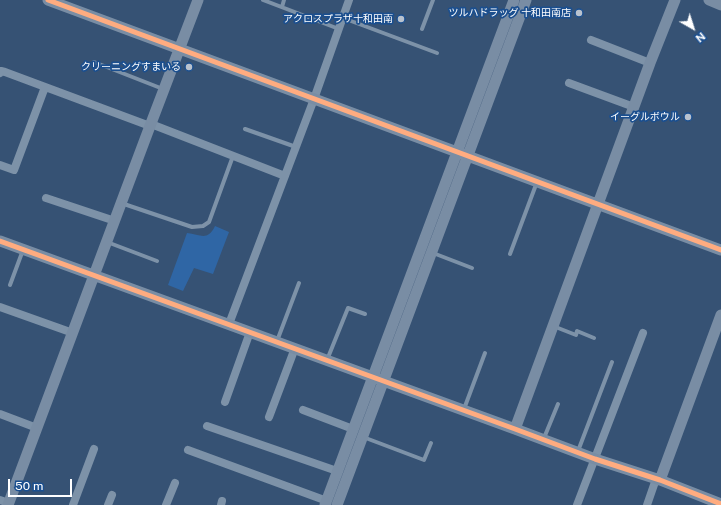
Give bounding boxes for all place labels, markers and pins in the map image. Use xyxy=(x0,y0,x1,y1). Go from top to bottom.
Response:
place label: ツルハドラッグ 十和田南店 xyxy=(449,7,571,19)
marker: ツルハドラッグ 十和田南店 xyxy=(574,8,584,18)
place label: アクロスプラザ十和田南 xyxy=(283,13,393,25)
marker: アクロスプラザ十和田南 xyxy=(396,14,406,24)
place label: クリーニングすまいる xyxy=(81,61,181,73)
marker: クリーニングすまいる xyxy=(184,62,194,72)
place label: イーグルボウル xyxy=(610,111,680,123)
marker: イーグルボウル xyxy=(683,112,693,122)

